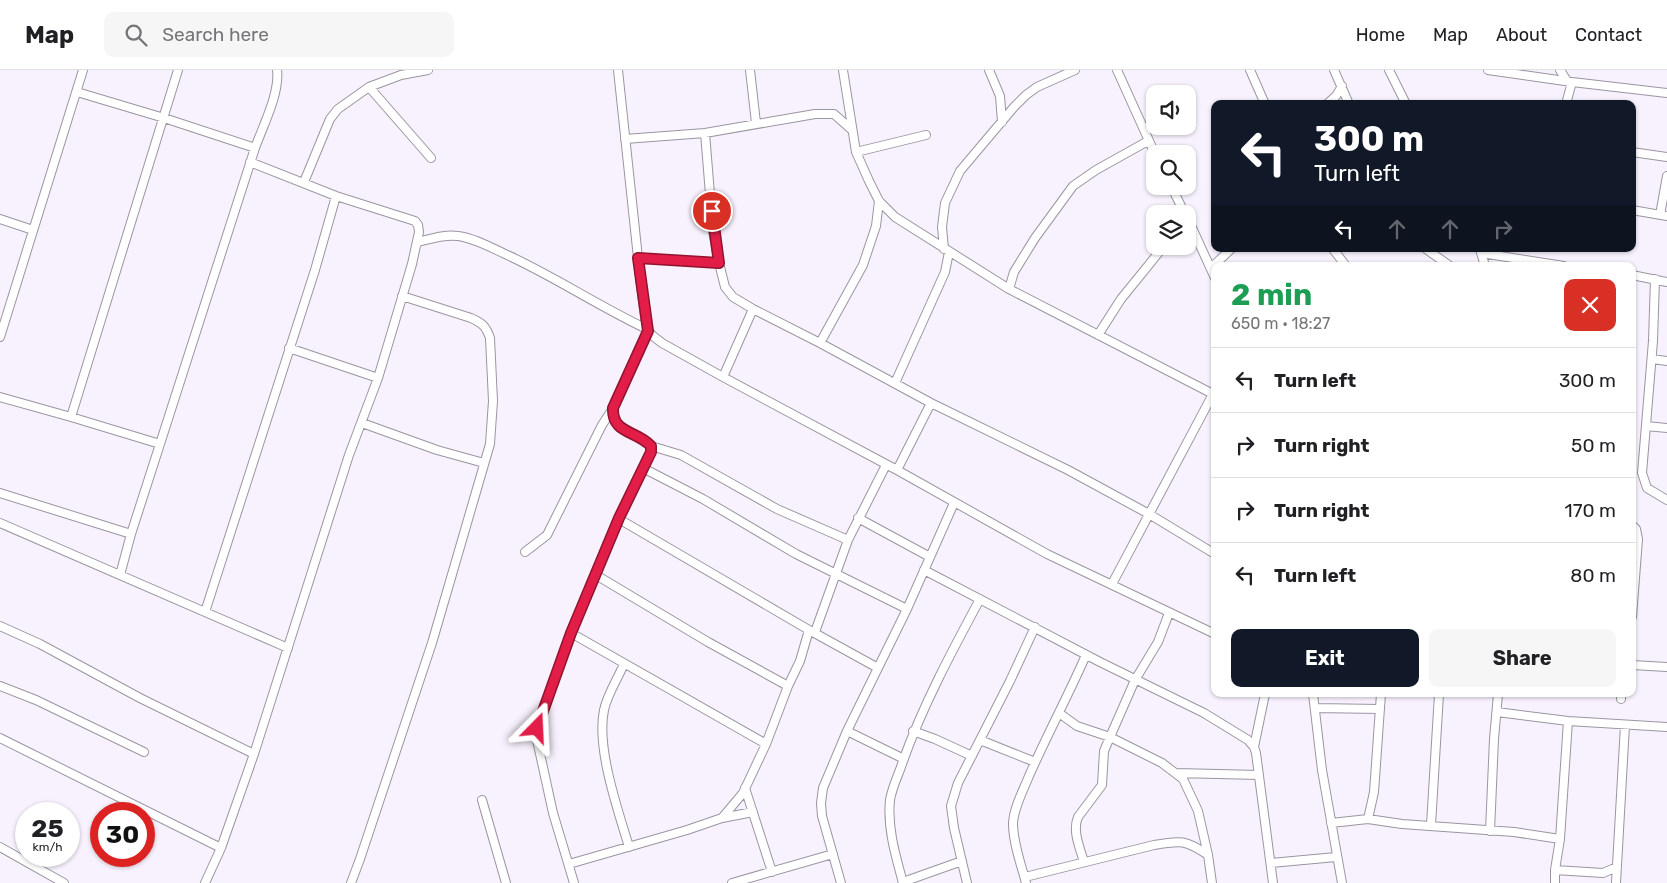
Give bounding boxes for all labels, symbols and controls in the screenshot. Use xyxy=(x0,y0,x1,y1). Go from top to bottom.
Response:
search box xyxy=(104,12,454,57)
text: Map xyxy=(25,21,74,49)
icon: search xyxy=(122,21,150,49)
text: Search here xyxy=(162,23,269,46)
text: Home xyxy=(1356,24,1405,46)
text: Map xyxy=(1433,24,1468,46)
text: About xyxy=(1496,24,1547,46)
text: Contact xyxy=(1575,24,1642,46)
map controls xyxy=(1146,85,1196,255)
button: sound xyxy=(1146,85,1196,135)
text: 300 m xyxy=(1314,118,1424,160)
icon: left xyxy=(1231,120,1296,185)
button: search xyxy=(1146,145,1196,195)
text: Turn left xyxy=(1314,160,1400,187)
pin xyxy=(691,190,733,232)
icon: arrive xyxy=(698,197,726,225)
button: layers xyxy=(1146,205,1196,255)
icon: left xyxy=(1330,215,1358,243)
icon: ahead xyxy=(1383,215,1411,243)
icon: ahead xyxy=(1436,215,1464,243)
icon: right xyxy=(1489,215,1517,243)
text: 2 min xyxy=(1231,277,1312,313)
button: close xyxy=(1564,279,1616,331)
text: 650 m · 18:27 xyxy=(1231,314,1330,333)
icon: left xyxy=(1231,366,1259,394)
text: Turn left xyxy=(1274,369,1356,392)
text: 300 m xyxy=(1559,369,1616,392)
icon: right xyxy=(1231,431,1259,459)
text: Turn right xyxy=(1274,434,1369,457)
text: 50 m xyxy=(1571,434,1616,457)
icon: right xyxy=(1231,496,1259,524)
text: Turn right xyxy=(1274,499,1369,522)
text: 170 m xyxy=(1565,499,1616,522)
icon: left xyxy=(1231,561,1259,589)
text: Turn left xyxy=(1274,564,1356,587)
text: 80 m xyxy=(1570,564,1616,587)
button: Exit xyxy=(1231,629,1419,687)
button: Share xyxy=(1429,629,1616,687)
position arrow xyxy=(510,701,562,753)
speed limit sign: 30 xyxy=(90,802,155,867)
text: 25 xyxy=(31,814,64,843)
text: km/h xyxy=(33,840,62,854)

